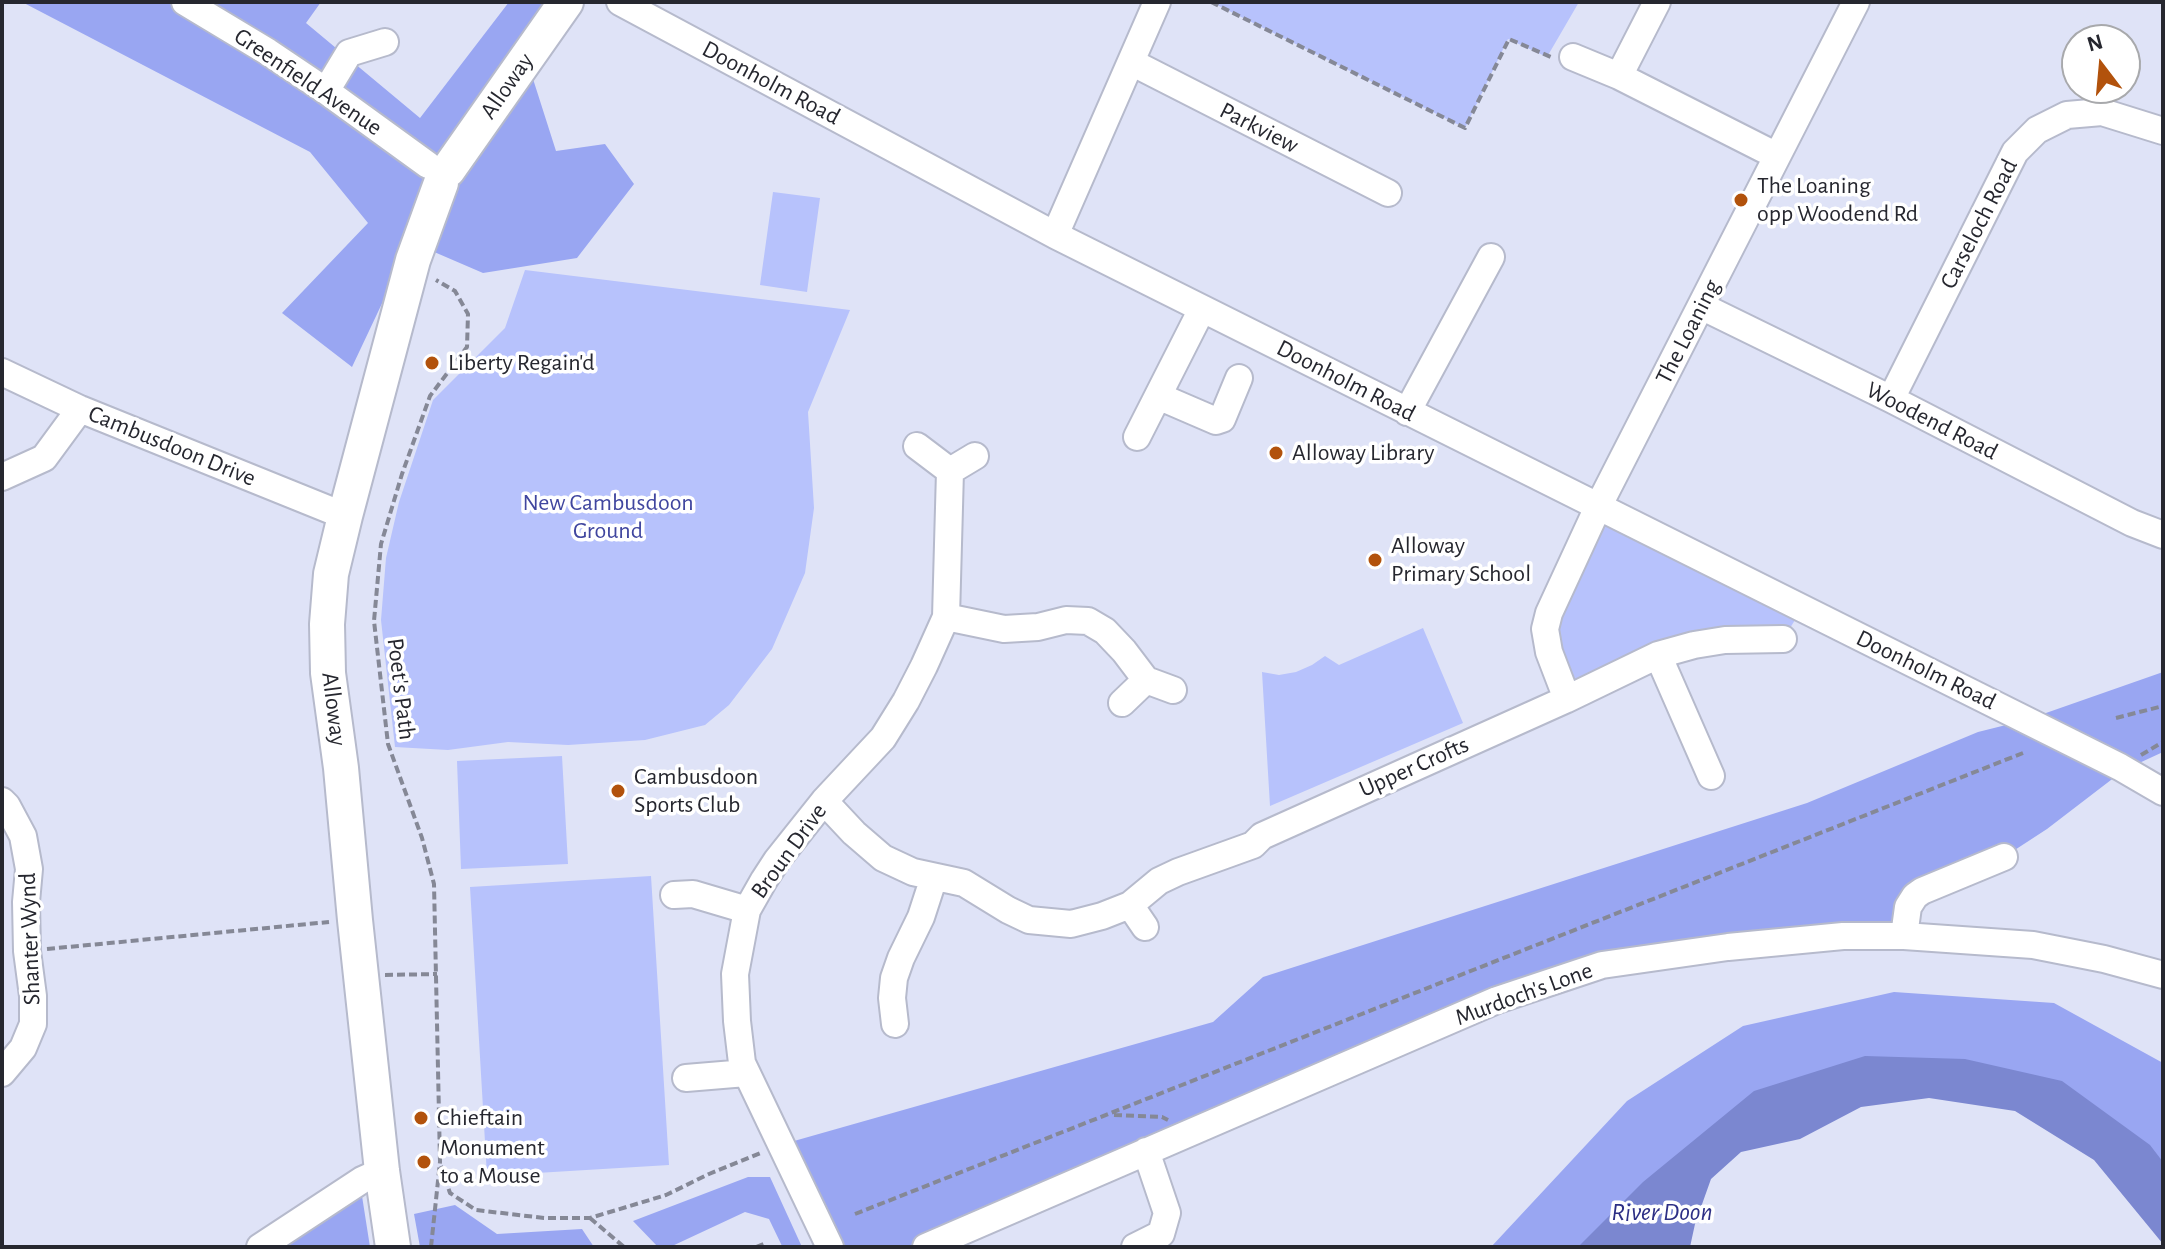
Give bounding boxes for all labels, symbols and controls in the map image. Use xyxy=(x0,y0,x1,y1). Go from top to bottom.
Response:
street label: Greenfield Avenue xyxy=(228,22,388,142)
north arrow xyxy=(2061,24,2141,104)
text: N xyxy=(2085,30,2105,56)
street label: Doonholm Road xyxy=(697,35,845,131)
street label: Alloway xyxy=(474,47,540,125)
street label: Parkview xyxy=(1215,96,1303,160)
street label: Carseloch Road xyxy=(1934,154,2024,294)
place label: The Loaning opp Woodend Rd xyxy=(1757,172,1918,228)
marker: The Loaning opp Woodend Rd xyxy=(1732,191,1750,209)
street label: The Loaning xyxy=(1649,275,1727,389)
street label: Doonholm Road xyxy=(1272,334,1420,428)
place label: Liberty Regain'd xyxy=(448,349,595,377)
marker: Liberty Regain'd xyxy=(423,354,441,372)
street label: Woodend Road xyxy=(1861,375,2003,467)
street label: Cambusdoon Drive xyxy=(84,399,260,493)
place label: Alloway Library xyxy=(1292,439,1434,467)
marker: Alloway Library xyxy=(1267,444,1285,462)
park label: New Cambusdoon Ground xyxy=(522,489,694,545)
place label: Alloway Primary School xyxy=(1391,532,1531,588)
marker: Alloway Primary School xyxy=(1366,551,1384,569)
street label: Doonholm Road xyxy=(1851,624,2001,716)
street label: Poet's Path xyxy=(380,636,422,742)
street label: Alloway xyxy=(315,671,353,747)
street label: Upper Crofts xyxy=(1355,730,1473,804)
place label: Cambusdoon Sports Club xyxy=(634,763,758,819)
marker: Cambusdoon Sports Club xyxy=(609,782,627,800)
street label: Broun Drive xyxy=(745,798,833,904)
street label: Shanter Wynd xyxy=(13,872,47,1006)
street label: Murdoch's Lone xyxy=(1451,956,1597,1032)
place label: Chieftain xyxy=(437,1104,523,1132)
marker: Chieftain xyxy=(412,1109,430,1127)
place label: Monument to a Mouse xyxy=(440,1134,545,1190)
marker: Monument to a Mouse xyxy=(415,1153,433,1171)
water label: River Doon xyxy=(1611,1196,1713,1228)

